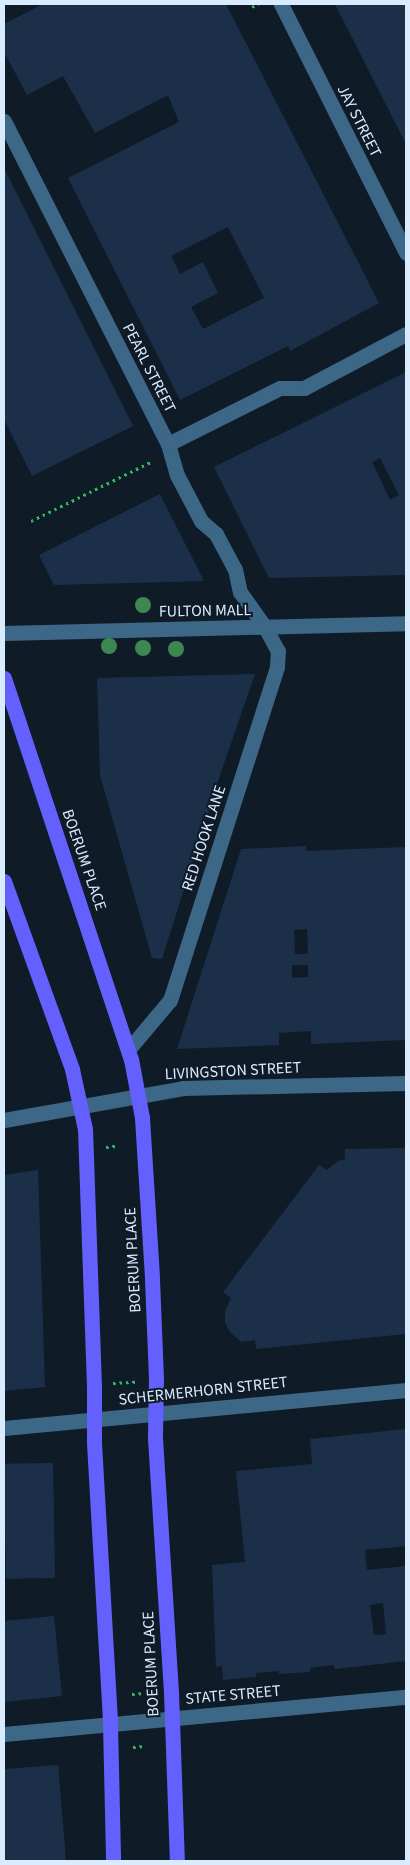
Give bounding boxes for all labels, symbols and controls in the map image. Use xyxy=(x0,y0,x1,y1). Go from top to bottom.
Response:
street label: JAY STREET xyxy=(333,82,385,160)
street label: PEARL STREET xyxy=(118,320,180,416)
street label: FULTON MALL xyxy=(159,601,251,621)
street label: RED HOOK LANE xyxy=(178,783,230,893)
street label: BOERUM PLACE xyxy=(58,807,110,913)
street label: LIVINGSTON STREET xyxy=(164,1058,302,1084)
street label: BOERUM PLACE xyxy=(121,1207,145,1313)
street label: SCHERMERHORN STREET xyxy=(118,1373,288,1409)
street label: BOERUM PLACE xyxy=(139,1611,163,1717)
street label: STATE STREET xyxy=(185,1681,281,1709)

